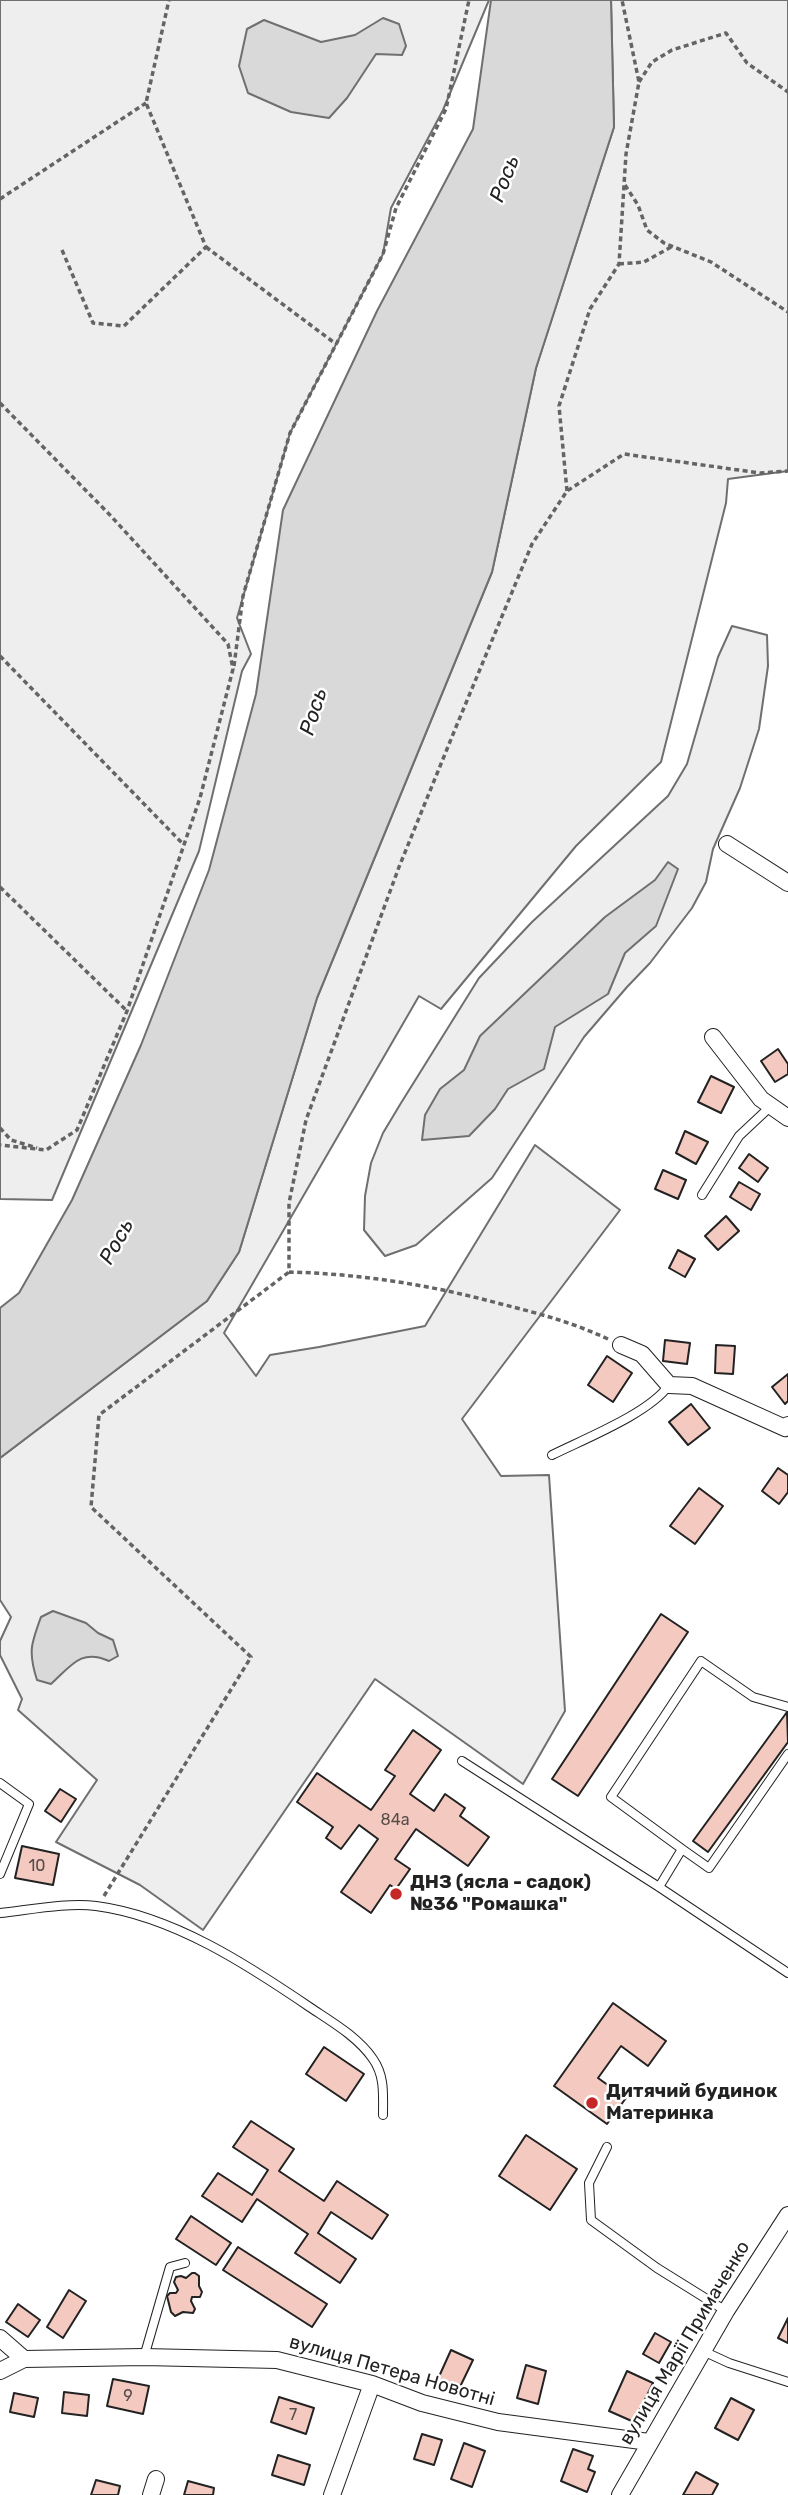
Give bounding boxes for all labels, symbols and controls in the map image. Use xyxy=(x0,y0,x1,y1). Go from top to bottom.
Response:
water label: Рось xyxy=(485,152,525,206)
water label: Рось xyxy=(295,686,333,738)
water label: Рось xyxy=(94,1215,140,1269)
house number: 84а xyxy=(381,1810,409,1830)
house number: 10 xyxy=(28,1856,46,1876)
place label: ДНЗ (ясла - садок) №36 "Ромашка" xyxy=(410,1872,591,1916)
marker: ДНЗ (ясла - садок) №36 "Ромашка" xyxy=(388,1886,404,1902)
place label: Дитячий будинок Материнка xyxy=(606,2081,777,2125)
marker: Дитячий будинок Материнка xyxy=(584,2095,600,2111)
street label: вулиця Марії Примаченко xyxy=(615,2237,755,2449)
street label: вулиця Петера Новотні xyxy=(287,2331,497,2411)
house number: 9 xyxy=(123,2386,133,2406)
house number: 7 xyxy=(289,2405,297,2425)

